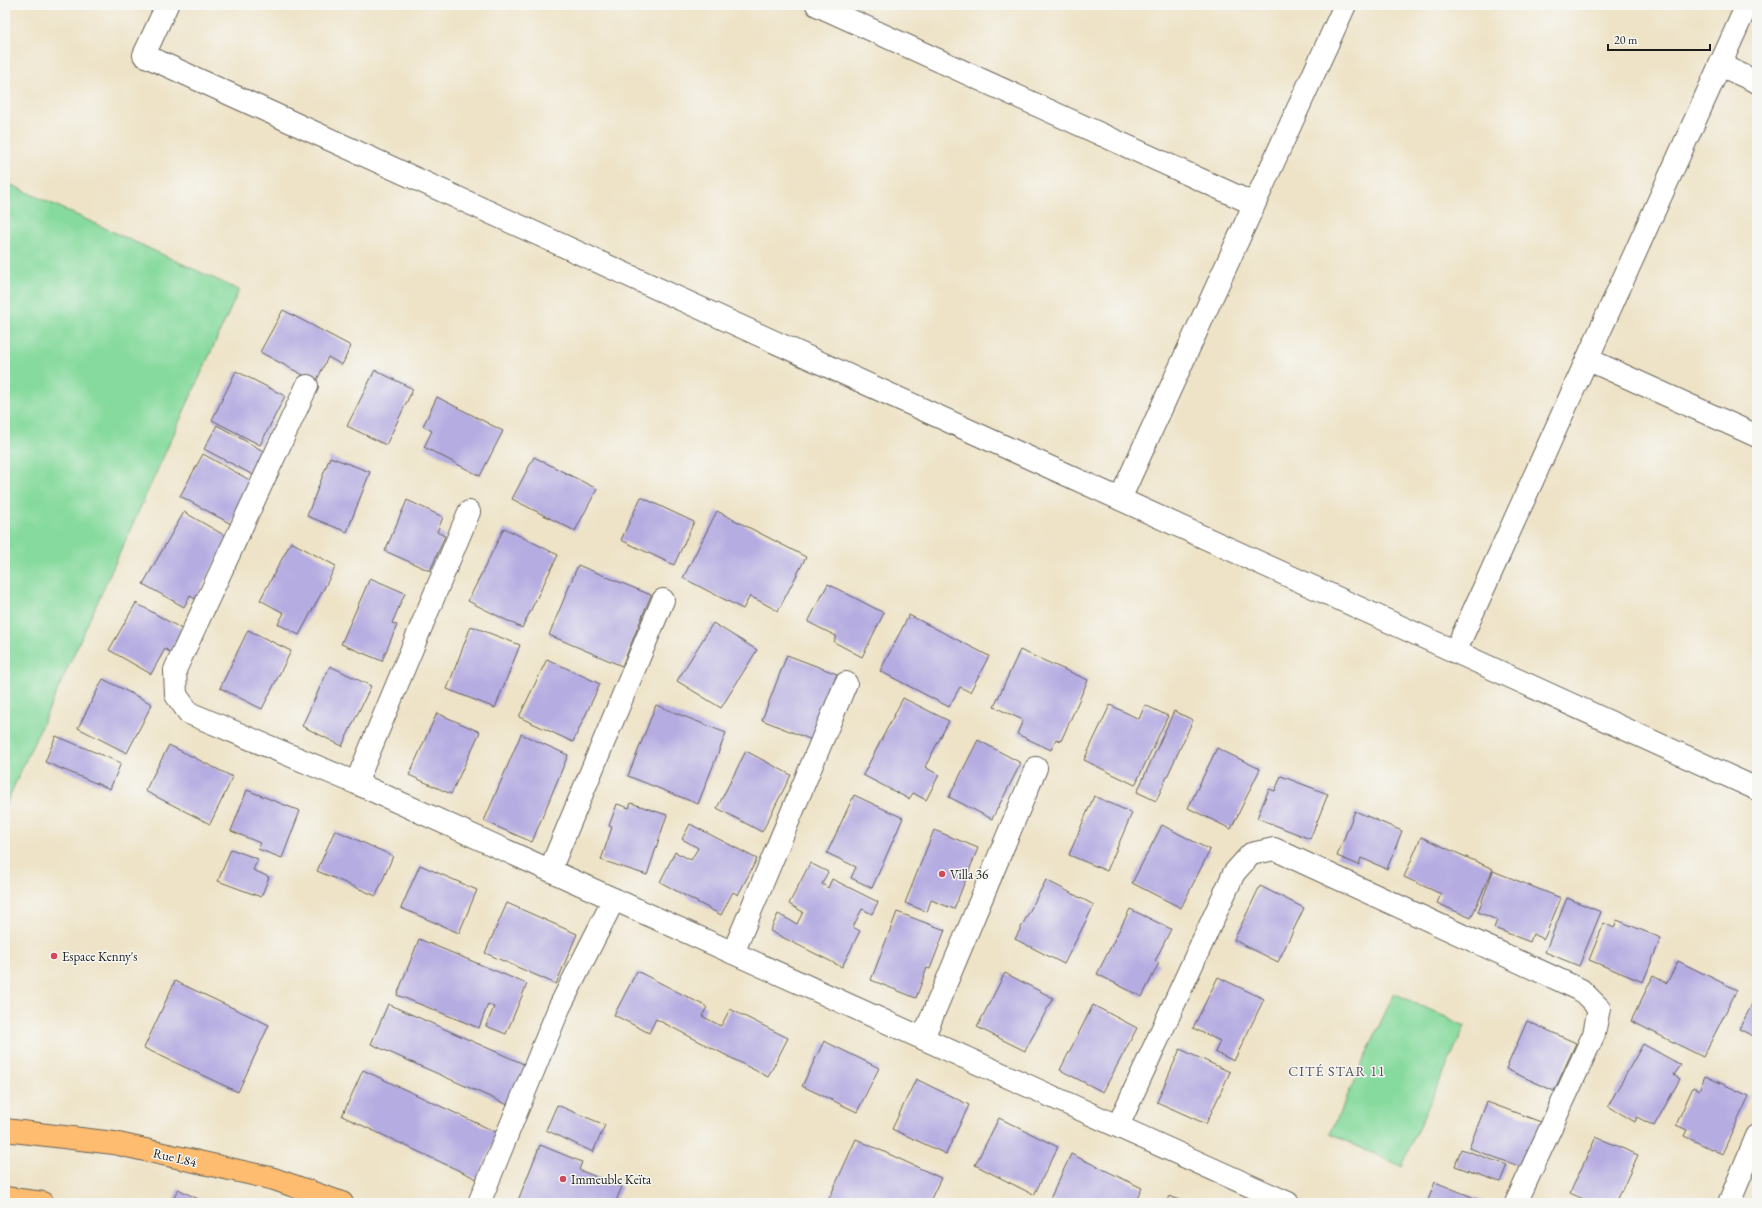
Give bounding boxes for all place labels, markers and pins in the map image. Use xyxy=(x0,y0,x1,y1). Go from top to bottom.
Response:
place label: Villa 36 xyxy=(950,866,988,883)
marker: Villa 36 xyxy=(937,869,947,879)
place label: Espace Kenny's xyxy=(62,948,138,965)
marker: Espace Kenny's xyxy=(49,951,59,961)
place label: Immeuble Keïta xyxy=(571,1171,652,1188)
marker: Immeuble Keïta xyxy=(558,1174,568,1184)

